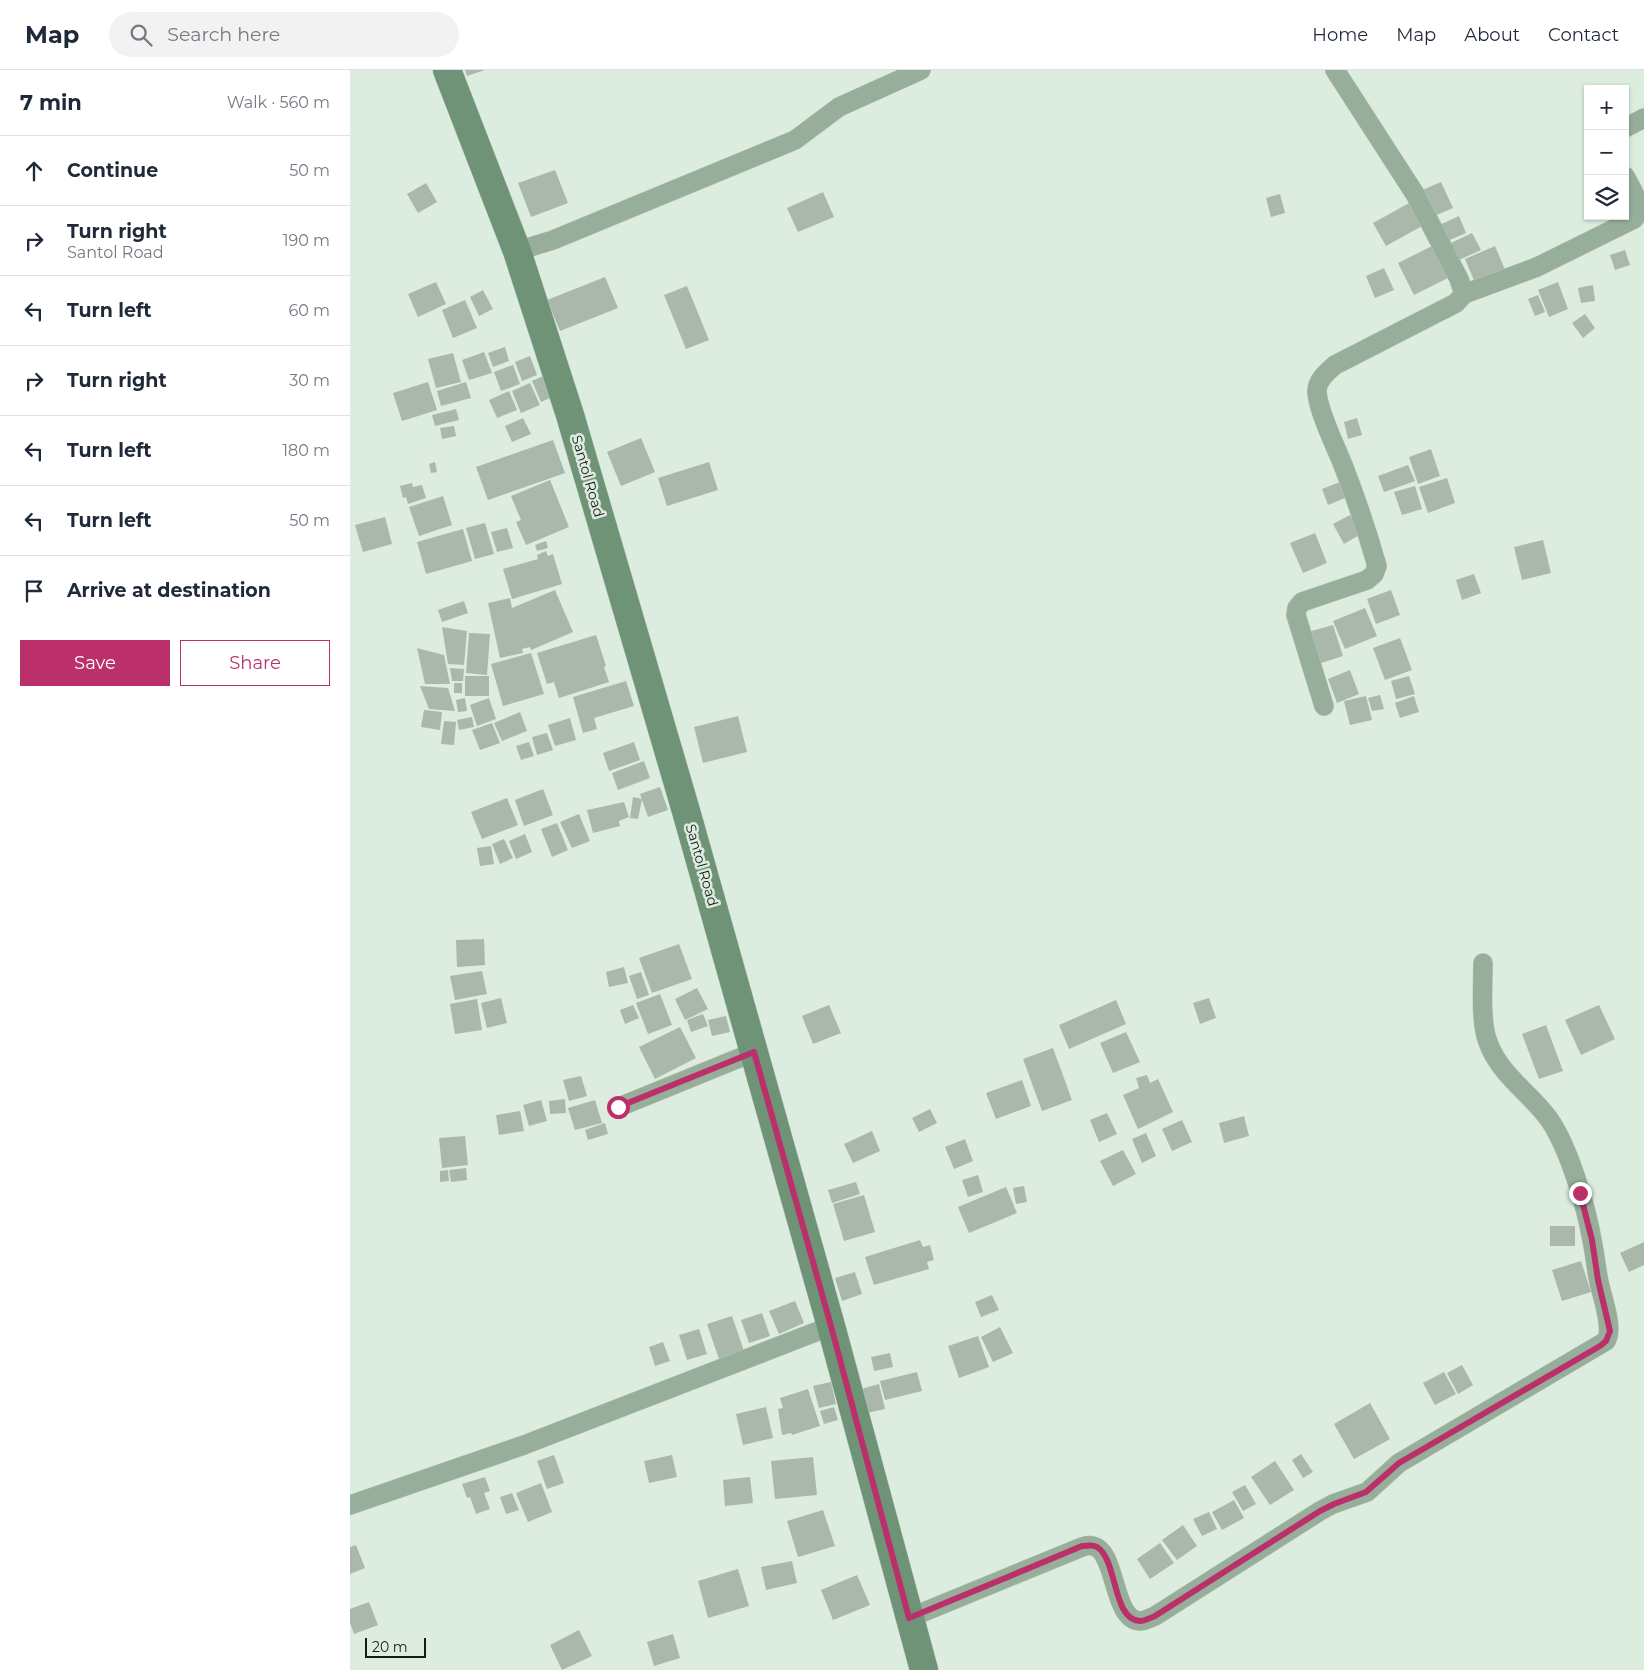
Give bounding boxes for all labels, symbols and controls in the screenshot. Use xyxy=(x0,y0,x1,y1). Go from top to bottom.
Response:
search box xyxy=(109,12,459,57)
text: Map xyxy=(25,20,79,49)
icon: search xyxy=(127,21,155,49)
text: Search here xyxy=(167,23,280,46)
text: Home xyxy=(1312,24,1368,46)
text: Map xyxy=(1396,24,1436,46)
text: About xyxy=(1464,24,1520,46)
text: Contact xyxy=(1548,24,1619,46)
map controls xyxy=(1584,85,1629,220)
button: + xyxy=(1584,85,1629,130)
text: 7 min xyxy=(20,90,82,115)
text: Walk · 560 m xyxy=(227,93,330,112)
button: − xyxy=(1584,130,1629,175)
icon: ahead xyxy=(20,157,48,185)
text: Continue xyxy=(67,159,158,182)
text: 50 m xyxy=(289,161,330,180)
button: layers xyxy=(1584,175,1629,220)
text: Turn right xyxy=(67,220,167,243)
icon: right xyxy=(20,227,48,255)
text: 190 m xyxy=(283,231,330,250)
text: Santol Road xyxy=(67,243,164,262)
icon: left xyxy=(20,297,48,325)
text: Turn left xyxy=(67,299,152,322)
text: 60 m xyxy=(288,301,330,320)
icon: right xyxy=(20,367,48,395)
text: Turn right xyxy=(67,369,167,392)
text: 30 m xyxy=(289,371,330,390)
street label: Santol Road xyxy=(568,433,608,519)
icon: left xyxy=(20,437,48,465)
text: Turn left xyxy=(67,439,152,462)
text: 180 m xyxy=(282,441,330,460)
icon: left xyxy=(20,507,48,535)
text: Turn left xyxy=(67,509,152,532)
text: 50 m xyxy=(289,511,330,530)
icon: arrive xyxy=(20,577,48,605)
text: Arrive at destination xyxy=(67,579,271,602)
button: Save xyxy=(20,640,170,686)
button: Share xyxy=(180,640,330,686)
street label: Santol Road xyxy=(682,822,722,908)
route start xyxy=(607,1096,630,1119)
route end xyxy=(1569,1182,1592,1205)
scale bar xyxy=(365,1635,426,1658)
text: 20 m xyxy=(372,1638,408,1656)

